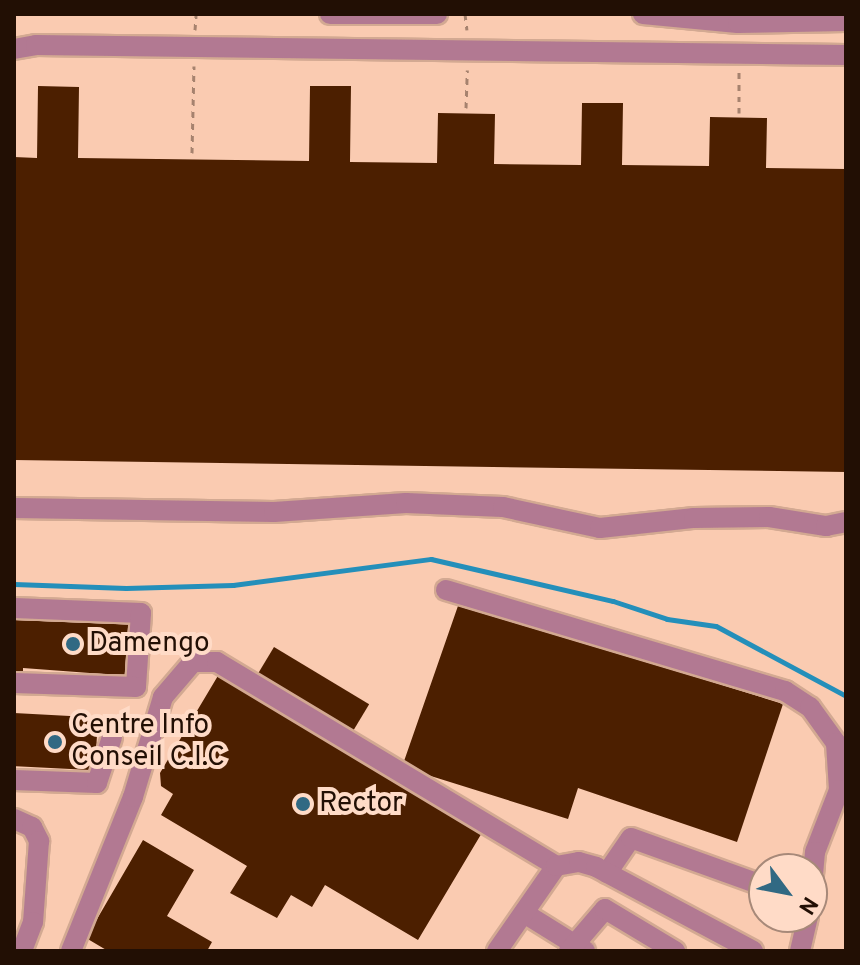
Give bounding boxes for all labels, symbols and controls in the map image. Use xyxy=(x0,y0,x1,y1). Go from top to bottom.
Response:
place label: Damengo xyxy=(89,627,210,661)
marker: Damengo xyxy=(64,635,82,653)
place label: Centre Info Conseil C.I.C xyxy=(71,709,225,775)
marker: Centre Info Conseil C.I.C xyxy=(46,733,64,751)
place label: Rector xyxy=(319,787,403,821)
marker: Rector xyxy=(294,795,312,813)
north arrow xyxy=(748,853,828,933)
text: N xyxy=(791,891,823,919)

